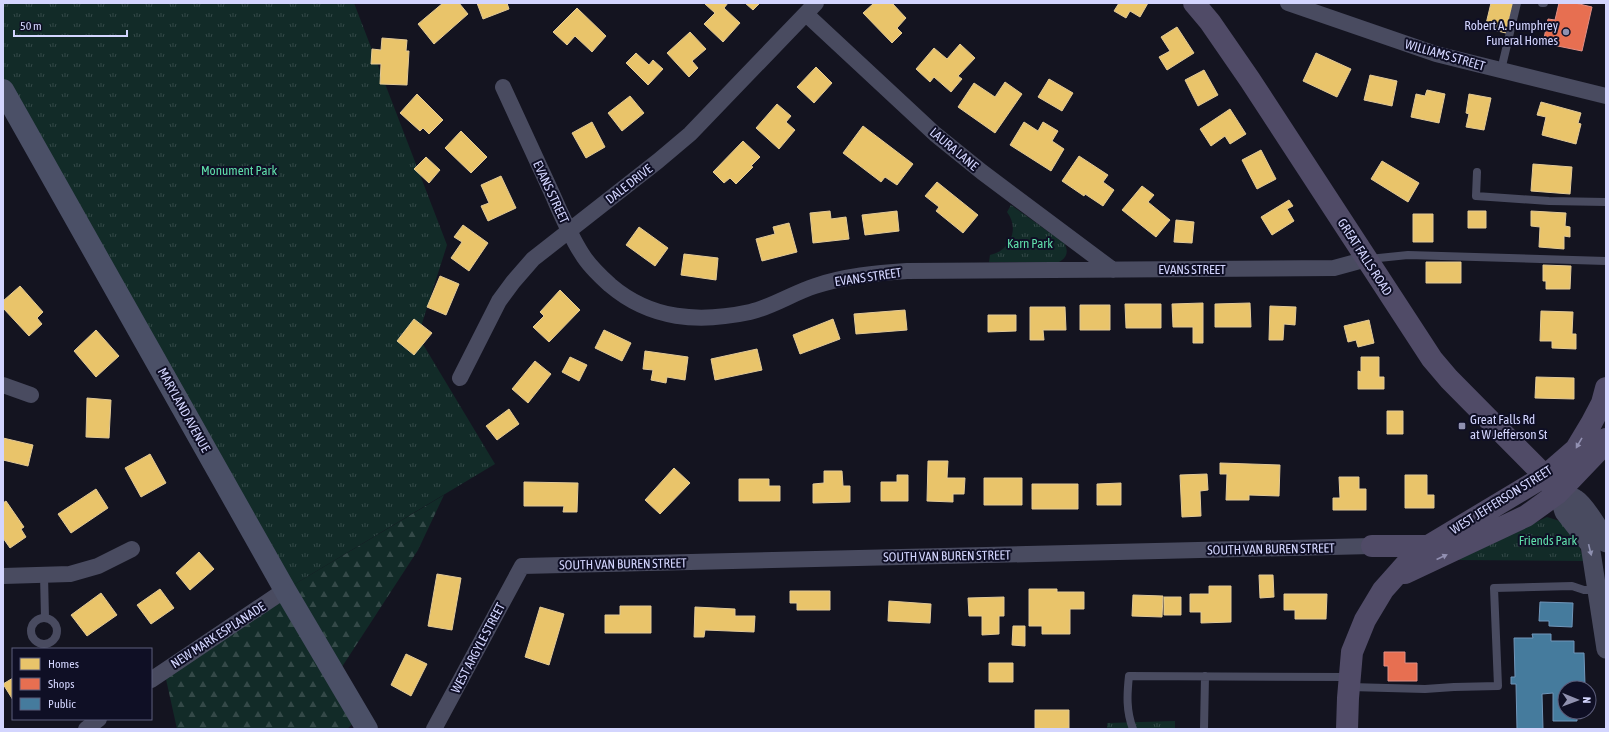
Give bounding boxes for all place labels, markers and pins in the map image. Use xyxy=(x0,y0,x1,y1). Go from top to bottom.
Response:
place label: Robert A. Pumphrey Funeral Homes xyxy=(1464,18,1559,48)
marker: Robert A. Pumphrey Funeral Homes xyxy=(1561,27,1571,37)
place label: Great Falls Rd at W Jefferson St xyxy=(1470,412,1548,442)
marker: Great Falls Rd at W Jefferson St xyxy=(1457,421,1467,431)

